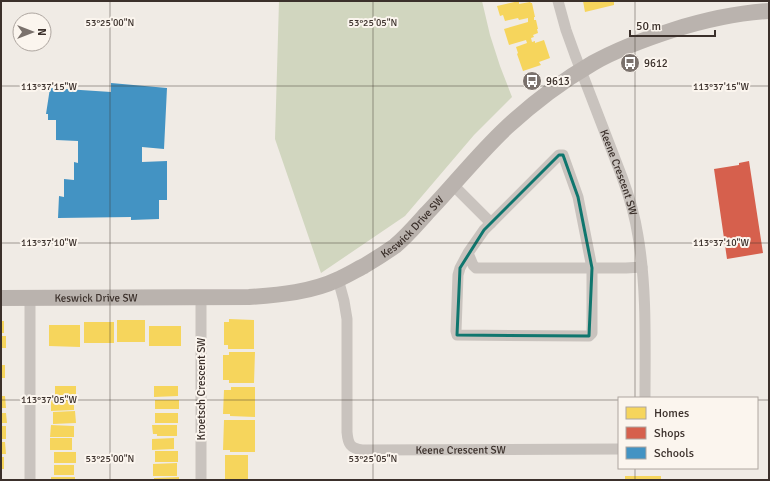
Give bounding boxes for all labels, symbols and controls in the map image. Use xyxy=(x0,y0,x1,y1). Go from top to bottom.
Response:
north arrow xyxy=(12,12,52,52)
scale bar xyxy=(630,12,715,38)
text: 53°25'00"N xyxy=(86,17,134,29)
text: 53°25'05"N xyxy=(349,17,397,29)
text: 50 m xyxy=(636,19,661,34)
text: N xyxy=(35,28,48,36)
bus stop icon: 9612 xyxy=(619,52,641,74)
place label: 9612 xyxy=(644,57,668,70)
bus stop icon: 9613 xyxy=(521,70,543,92)
place label: 9613 xyxy=(546,75,570,88)
text: 113°37'15"W xyxy=(21,81,77,93)
text: 113°37'15"W xyxy=(693,81,749,93)
street label: Keene Crescent SW xyxy=(597,128,640,217)
street label: Keswick Drive SW xyxy=(378,193,447,261)
text: 113°37'10"W xyxy=(21,237,77,249)
text: 113°37'10"W xyxy=(693,237,749,249)
street label: Keswick Drive SW xyxy=(54,291,138,305)
street label: Kroetsch Crescent SW xyxy=(195,337,208,440)
text: 113°37'05"W xyxy=(21,394,77,406)
legend xyxy=(618,397,758,469)
text: Homes xyxy=(654,406,689,421)
text: Shops xyxy=(654,426,685,441)
street label: Keene Crescent SW xyxy=(415,443,506,457)
text: Schools xyxy=(654,446,694,461)
text: 53°25'00"N xyxy=(86,453,134,465)
text: 53°25'05"N xyxy=(349,453,397,465)

